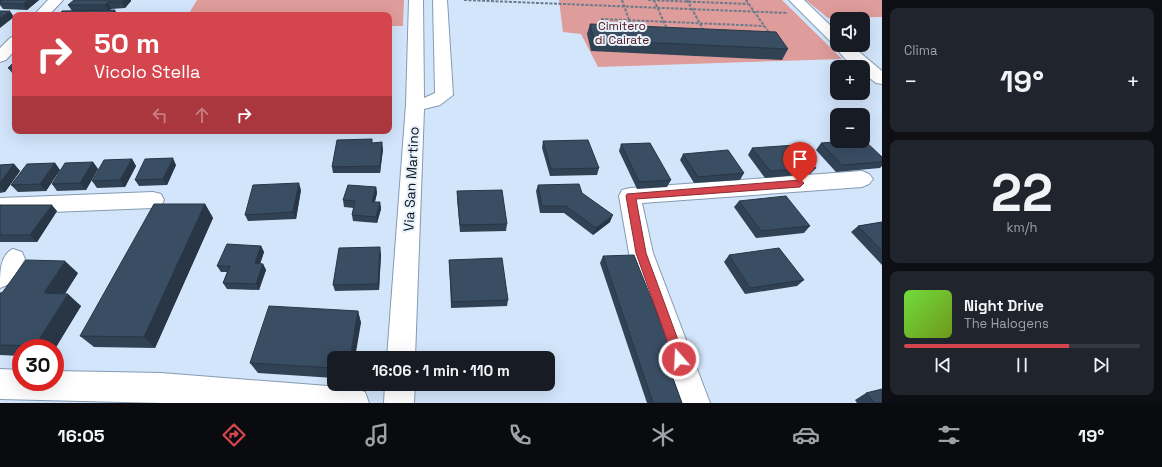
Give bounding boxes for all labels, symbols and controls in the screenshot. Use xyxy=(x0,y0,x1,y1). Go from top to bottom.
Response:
map controls xyxy=(830,12,870,148)
button: sound xyxy=(830,12,870,52)
park label: Cimitero di Cairate xyxy=(595,18,649,48)
text: 50 m xyxy=(94,25,160,61)
icon: right xyxy=(28,28,80,80)
text: Clima xyxy=(904,42,937,59)
text: Vicolo Stella xyxy=(94,60,200,83)
button: + xyxy=(830,60,870,100)
text: 19° xyxy=(1000,62,1044,101)
text: − xyxy=(904,67,918,95)
text: + xyxy=(1126,67,1140,95)
icon: left xyxy=(149,104,171,126)
icon: ahead xyxy=(191,104,213,126)
icon: right xyxy=(233,104,255,126)
button: − xyxy=(830,108,870,148)
street label: Via San Martino xyxy=(399,126,423,232)
pin xyxy=(783,142,817,183)
icon: arrive xyxy=(789,148,811,170)
text: 22 xyxy=(991,160,1053,226)
text: km/h xyxy=(1007,219,1037,236)
text: Night Drive xyxy=(964,296,1044,315)
text: The Halogens xyxy=(964,315,1049,332)
position arrow xyxy=(658,338,700,380)
speed limit sign: 30 xyxy=(12,339,64,391)
icon: previous xyxy=(932,354,954,376)
icon: pause xyxy=(1011,354,1033,376)
icon: next xyxy=(1090,354,1112,376)
text: 16:06 · 1 min · 110 m xyxy=(372,361,510,380)
icon: directions xyxy=(220,421,248,449)
icon: music xyxy=(363,421,391,449)
icon: phone xyxy=(506,421,534,449)
icon: climate xyxy=(649,421,677,449)
icon: car xyxy=(792,421,820,449)
icon: filters xyxy=(935,421,963,449)
text: 16:05 xyxy=(58,424,105,447)
text: 19° xyxy=(1078,424,1104,447)

